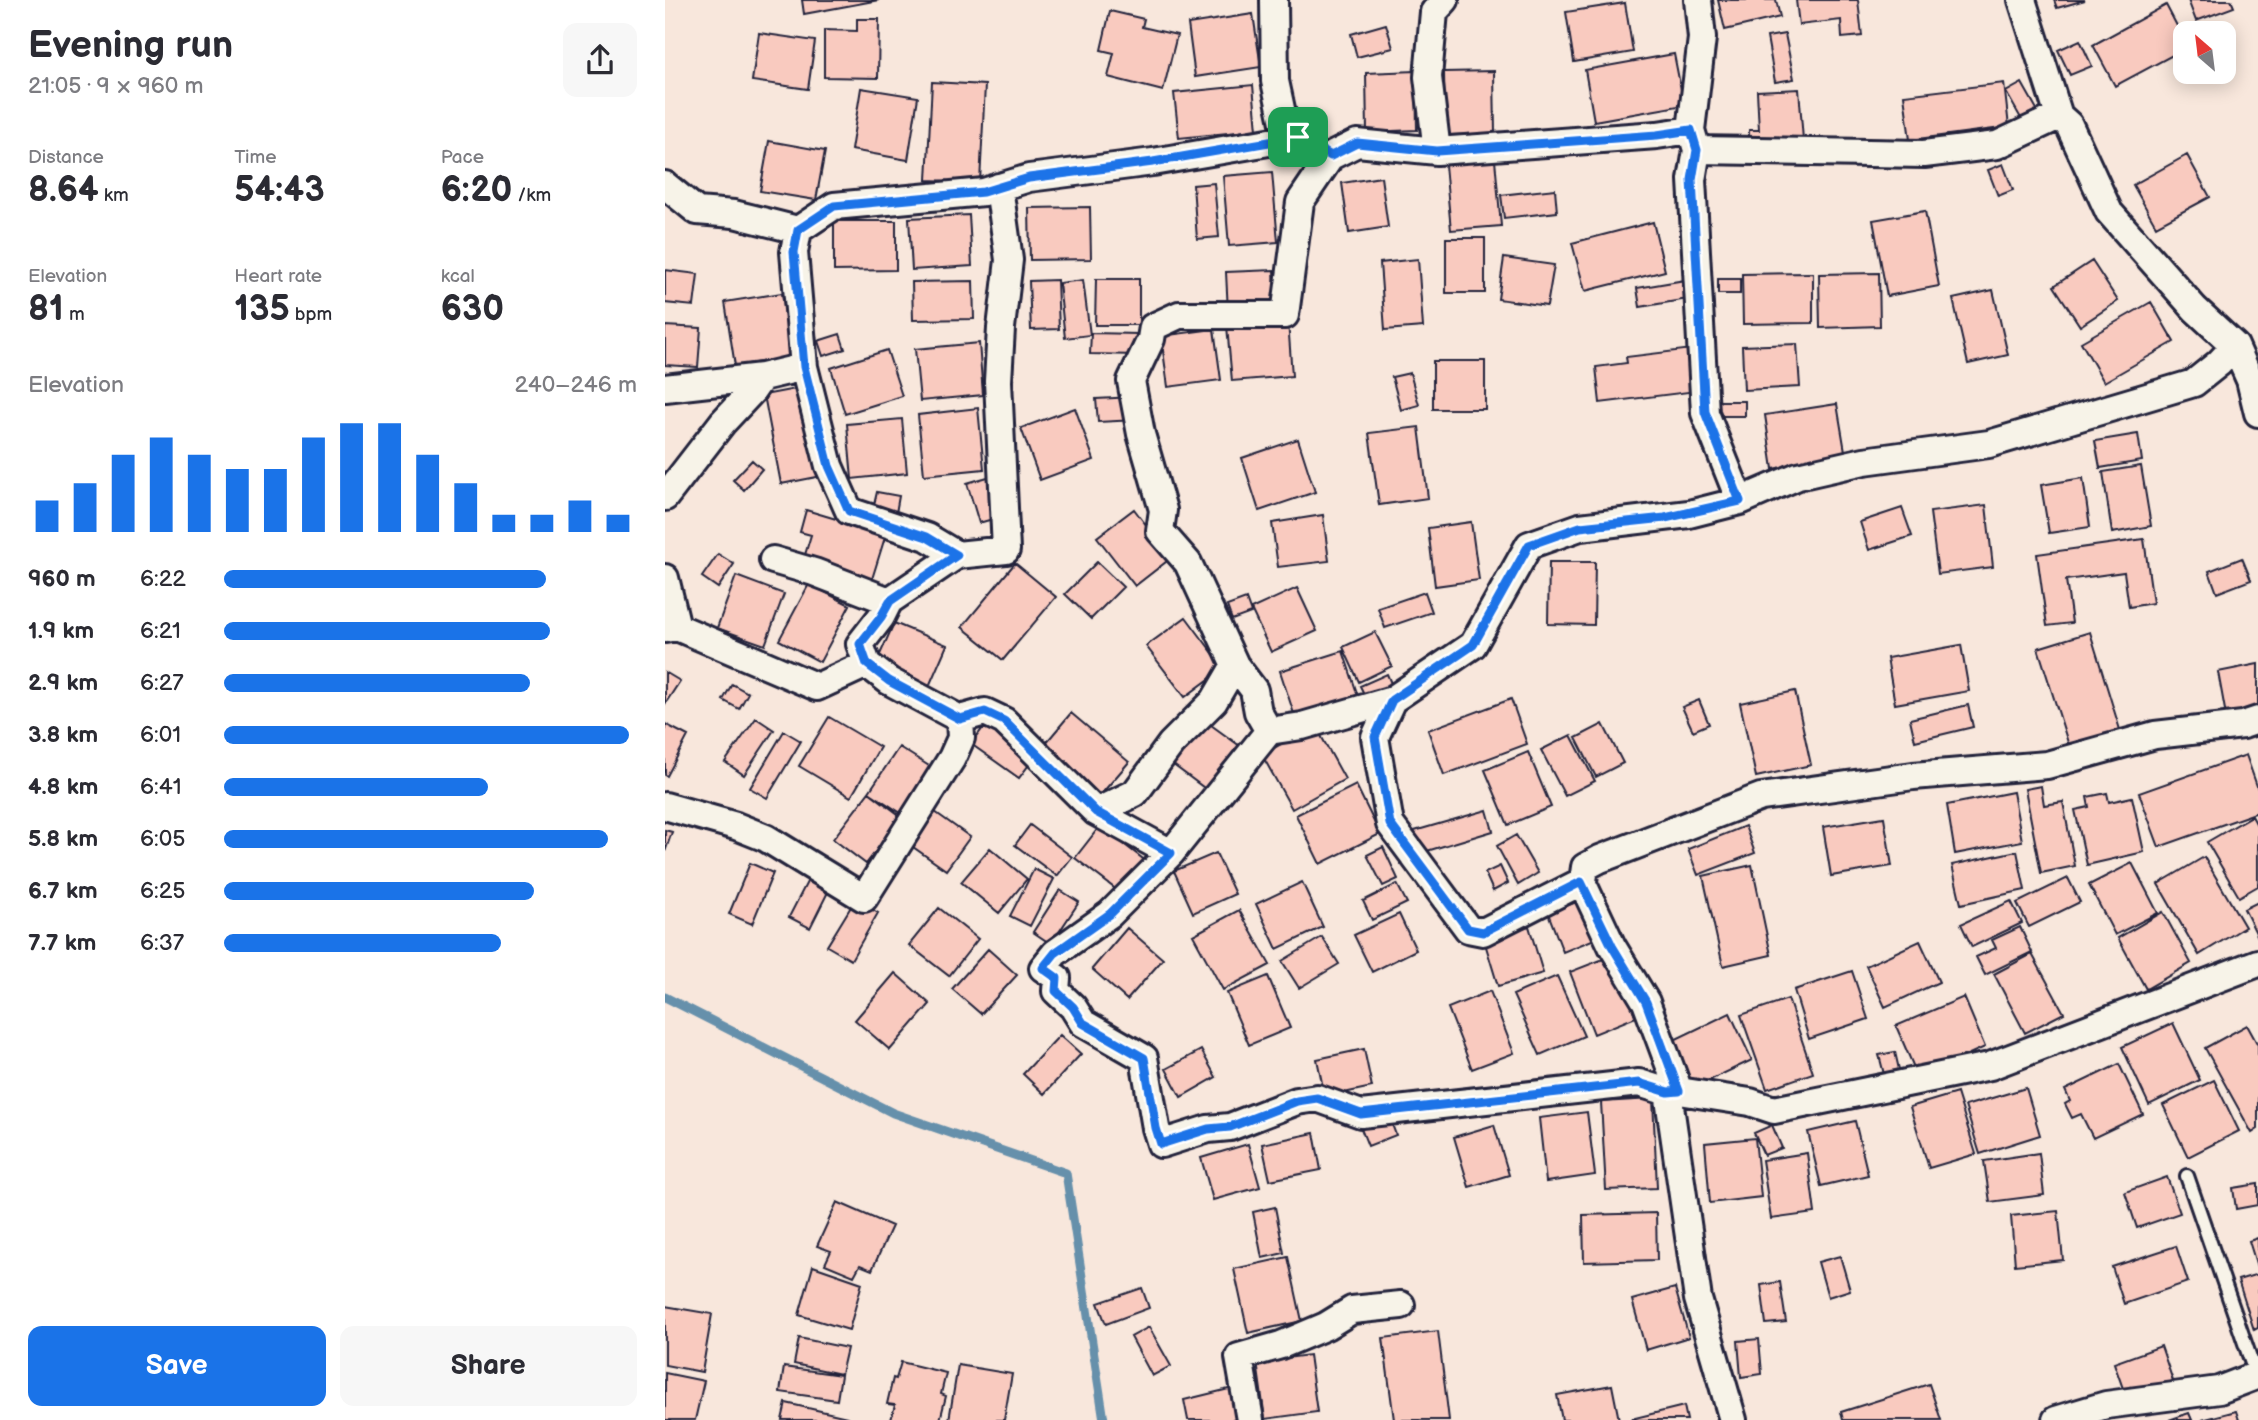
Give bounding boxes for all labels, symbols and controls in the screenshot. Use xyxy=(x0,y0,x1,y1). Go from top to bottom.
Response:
north arrow xyxy=(2173,21,2237,84)
map controls xyxy=(2173,21,2236,84)
text: Evening run xyxy=(28,23,233,68)
button: share xyxy=(563,23,637,97)
text: 21:05 · 9 × 960 m xyxy=(28,72,204,100)
pin xyxy=(1268,107,1328,167)
icon: arrive xyxy=(1279,118,1317,156)
text: Distance xyxy=(28,146,104,169)
text: Time xyxy=(234,146,276,169)
text: Pace xyxy=(441,146,484,169)
text: 8.64 xyxy=(28,169,99,212)
text: 54:43 xyxy=(234,169,325,212)
text: 6:20 xyxy=(441,169,512,212)
text: km xyxy=(99,184,129,207)
text: /km xyxy=(512,184,551,207)
text: Elevation xyxy=(28,265,107,288)
text: Heart rate xyxy=(234,265,322,288)
text: kcal xyxy=(441,265,475,288)
text: 81 xyxy=(28,288,64,331)
text: 135 xyxy=(234,288,290,331)
text: 630 xyxy=(441,288,504,331)
text: m xyxy=(64,303,85,326)
text: bpm xyxy=(290,303,332,326)
text: Elevation xyxy=(28,371,124,399)
text: 240–246 m xyxy=(515,371,637,399)
text: 960 m xyxy=(28,565,96,593)
text: 6:22 xyxy=(140,565,186,593)
text: 1.9 km xyxy=(28,617,94,645)
text: 6:21 xyxy=(140,617,181,645)
text: 2.9 km xyxy=(28,669,98,697)
text: 6:27 xyxy=(140,669,184,697)
text: 3.8 km xyxy=(28,721,98,749)
text: 6:01 xyxy=(140,721,181,749)
text: 4.8 km xyxy=(28,773,98,801)
text: 6:41 xyxy=(140,773,182,801)
text: 5.8 km xyxy=(28,825,98,853)
text: 6:05 xyxy=(140,825,185,853)
text: 6.7 km xyxy=(28,877,98,905)
text: 6:25 xyxy=(140,877,185,905)
text: 7.7 km xyxy=(28,929,96,957)
text: 6:37 xyxy=(140,929,184,957)
button: Save xyxy=(28,1326,326,1406)
button: Share xyxy=(340,1326,637,1406)

